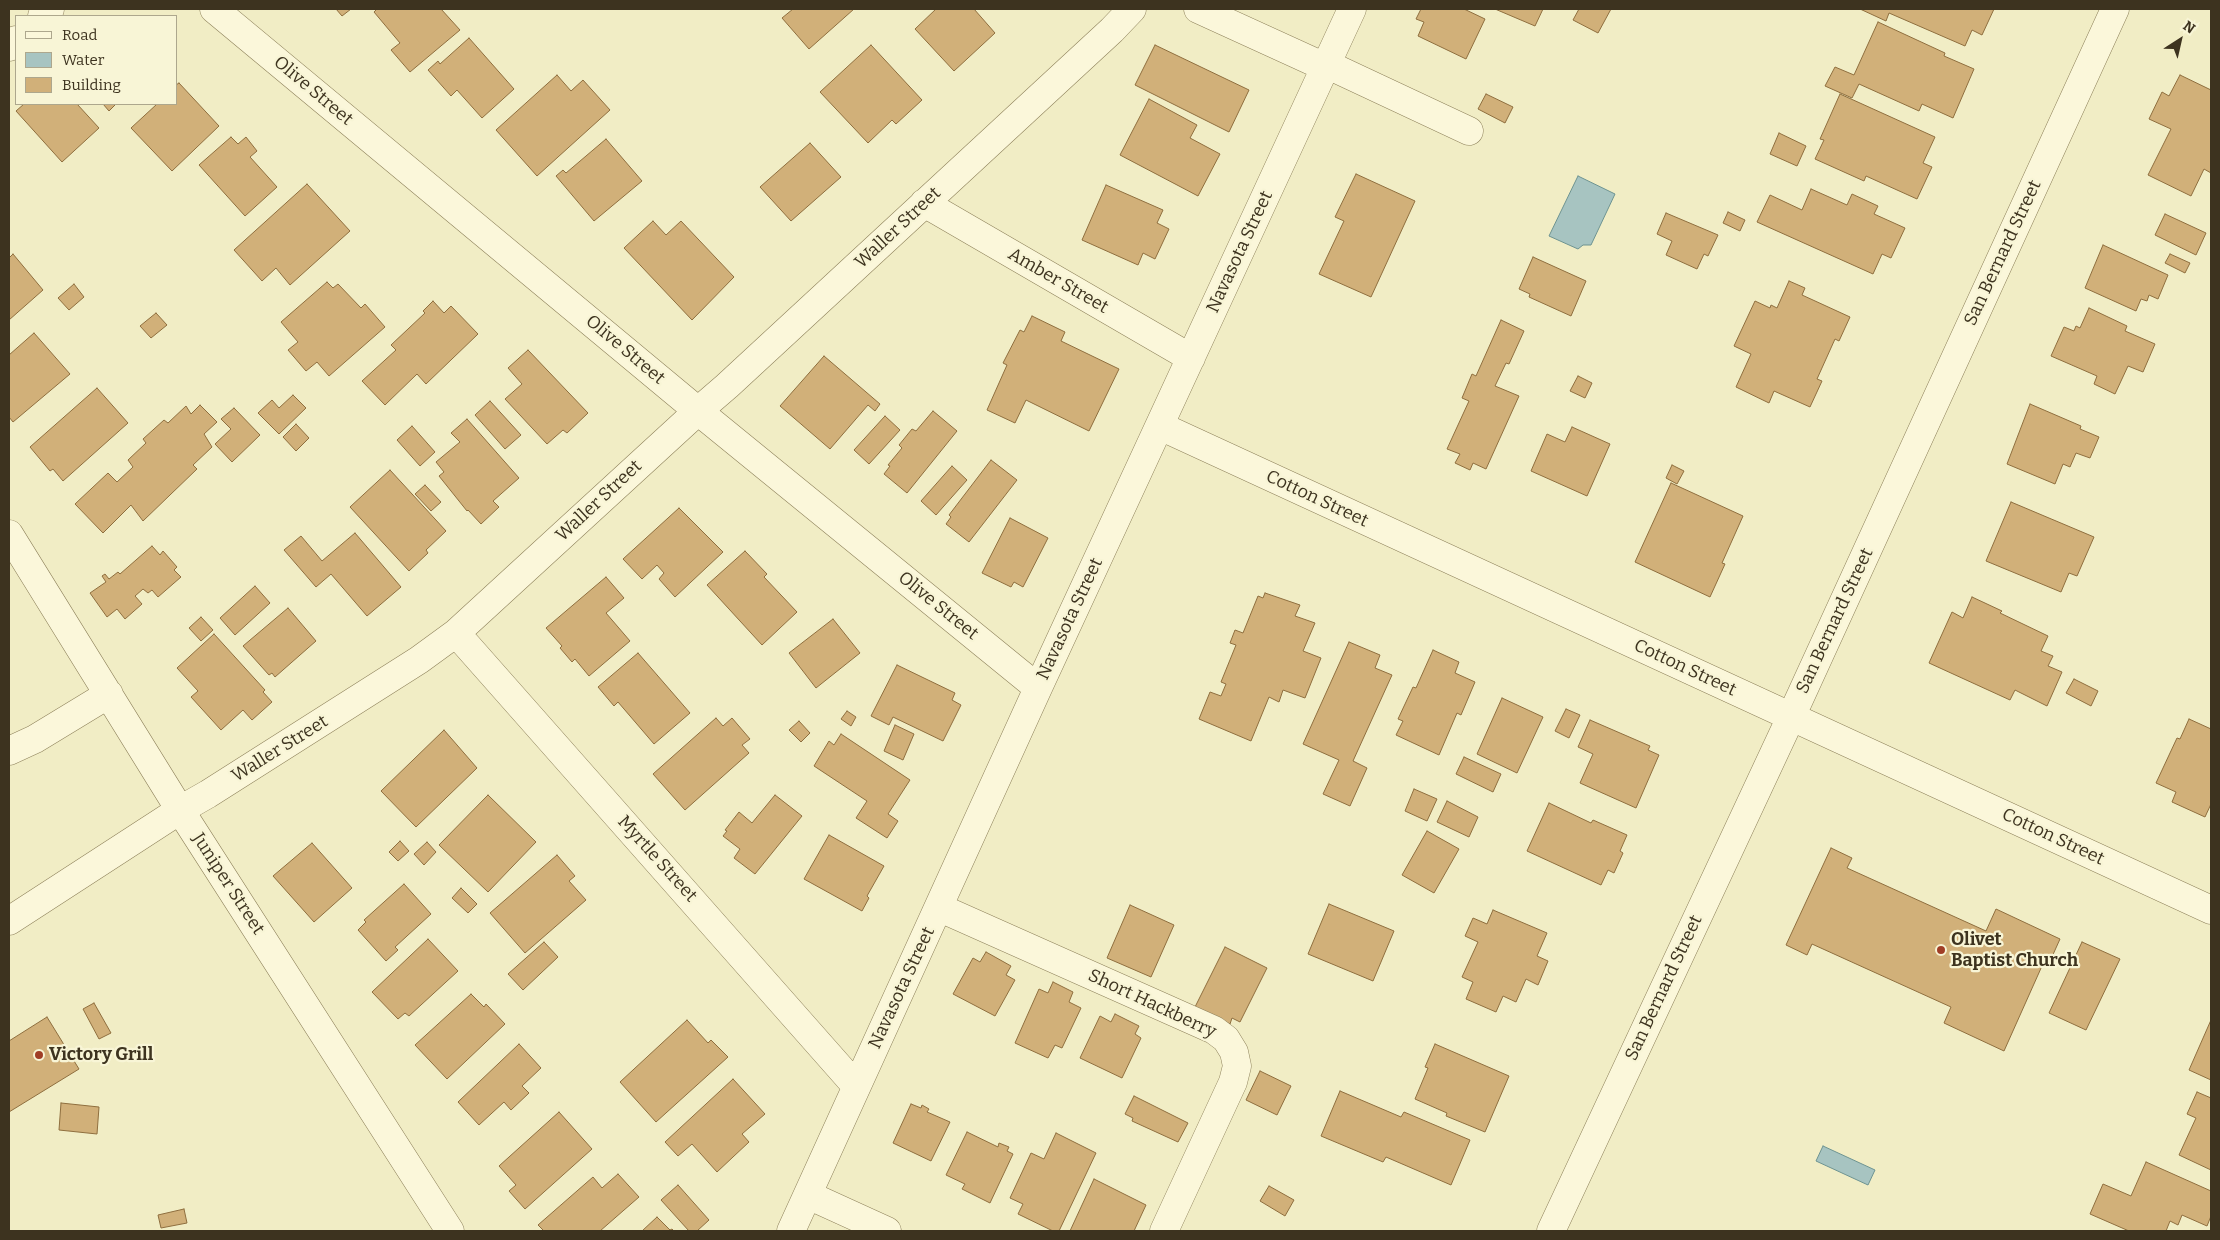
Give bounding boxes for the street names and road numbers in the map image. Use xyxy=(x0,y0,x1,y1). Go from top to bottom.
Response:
street label: Olive Street xyxy=(269,52,357,130)
street label: San Bernard Street xyxy=(1960,177,2046,329)
street label: Waller Street xyxy=(851,183,945,273)
street label: Navasota Street xyxy=(1202,188,1278,316)
street label: Amber Street xyxy=(1004,244,1112,318)
street label: Olive Street xyxy=(581,311,669,389)
street label: Waller Street xyxy=(552,456,646,546)
street label: Cotton Street xyxy=(1262,466,1372,532)
street label: San Bernard Street xyxy=(1792,545,1878,697)
street label: Navasota Street xyxy=(1032,555,1108,683)
street label: Olive Street xyxy=(894,567,982,645)
street label: Cotton Street xyxy=(1630,635,1740,701)
street label: Waller Street xyxy=(228,711,332,787)
street label: Cotton Street xyxy=(1998,804,2108,870)
street label: Myrtle Street xyxy=(613,811,701,907)
street label: Juniper Street xyxy=(187,829,269,939)
street label: San Bernard Street xyxy=(1621,912,1707,1064)
street label: Navasota Street xyxy=(864,924,940,1052)
street label: Short Hackberry xyxy=(1085,965,1219,1043)

